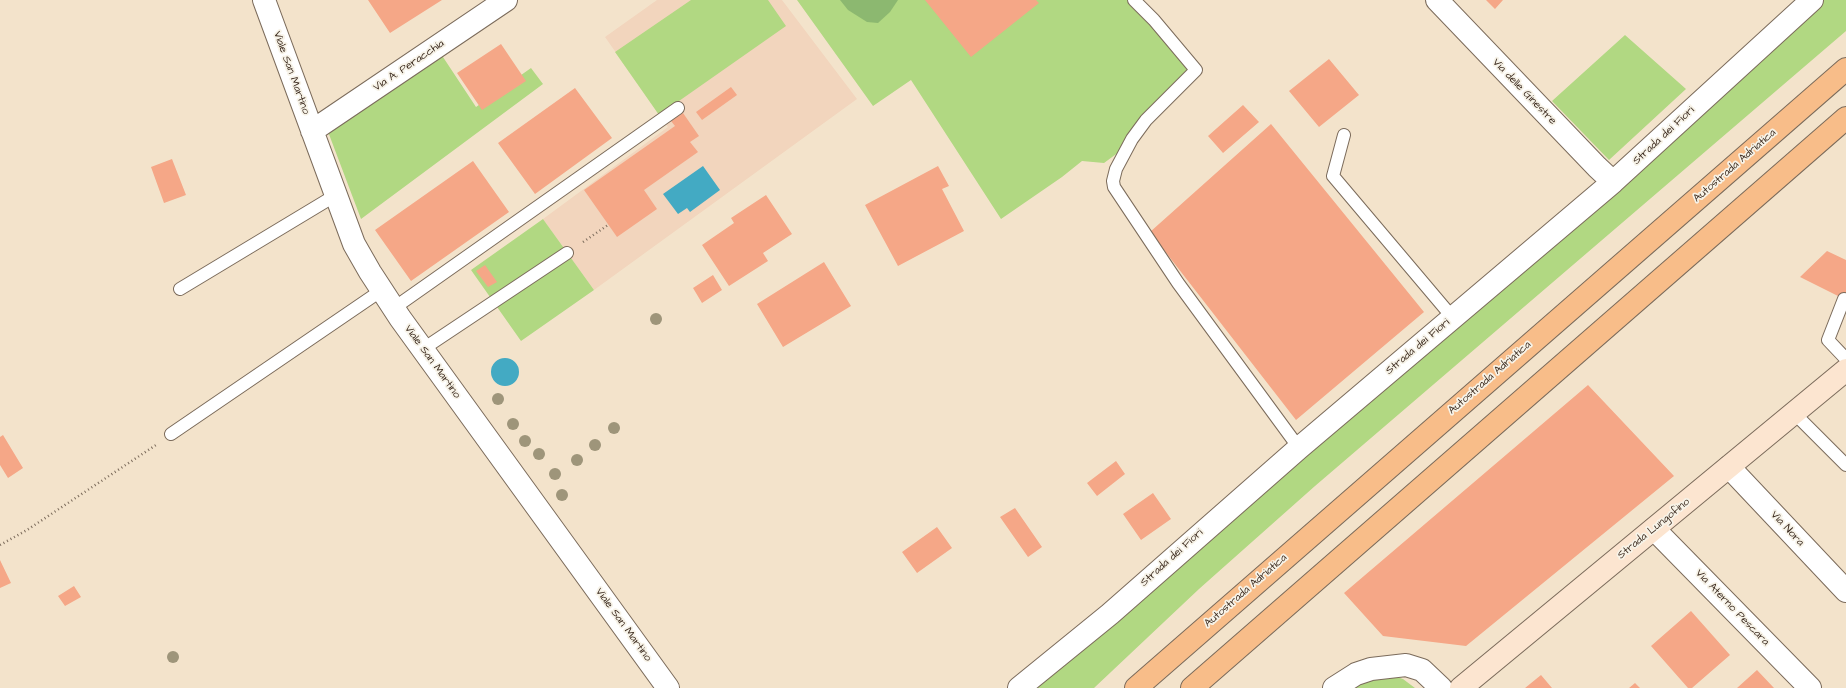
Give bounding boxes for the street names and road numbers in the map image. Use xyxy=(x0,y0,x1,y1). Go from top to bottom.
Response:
street label: Viale San Martino xyxy=(270,30,312,116)
street label: Via A. Peracchia xyxy=(371,37,447,95)
street label: Via delle Ginestre xyxy=(1489,56,1559,128)
street label: Strada dei Fiori xyxy=(1630,104,1698,168)
street label: Autostrada Adriatica xyxy=(1691,127,1779,205)
street label: Strada dei Fiori xyxy=(1383,316,1453,378)
street label: Viale San Martino xyxy=(401,323,463,401)
street label: Autostrada Adriatica xyxy=(1446,339,1534,417)
street label: Strada Lungofino xyxy=(1615,496,1693,562)
street label: Via Nora xyxy=(1767,509,1807,549)
street label: Strada dei Fiori xyxy=(1138,526,1206,590)
street label: Autostrada Adriatica xyxy=(1202,552,1290,630)
street label: Via Aterno Pescara xyxy=(1692,567,1772,649)
street label: Viale San Martino xyxy=(592,586,654,664)

